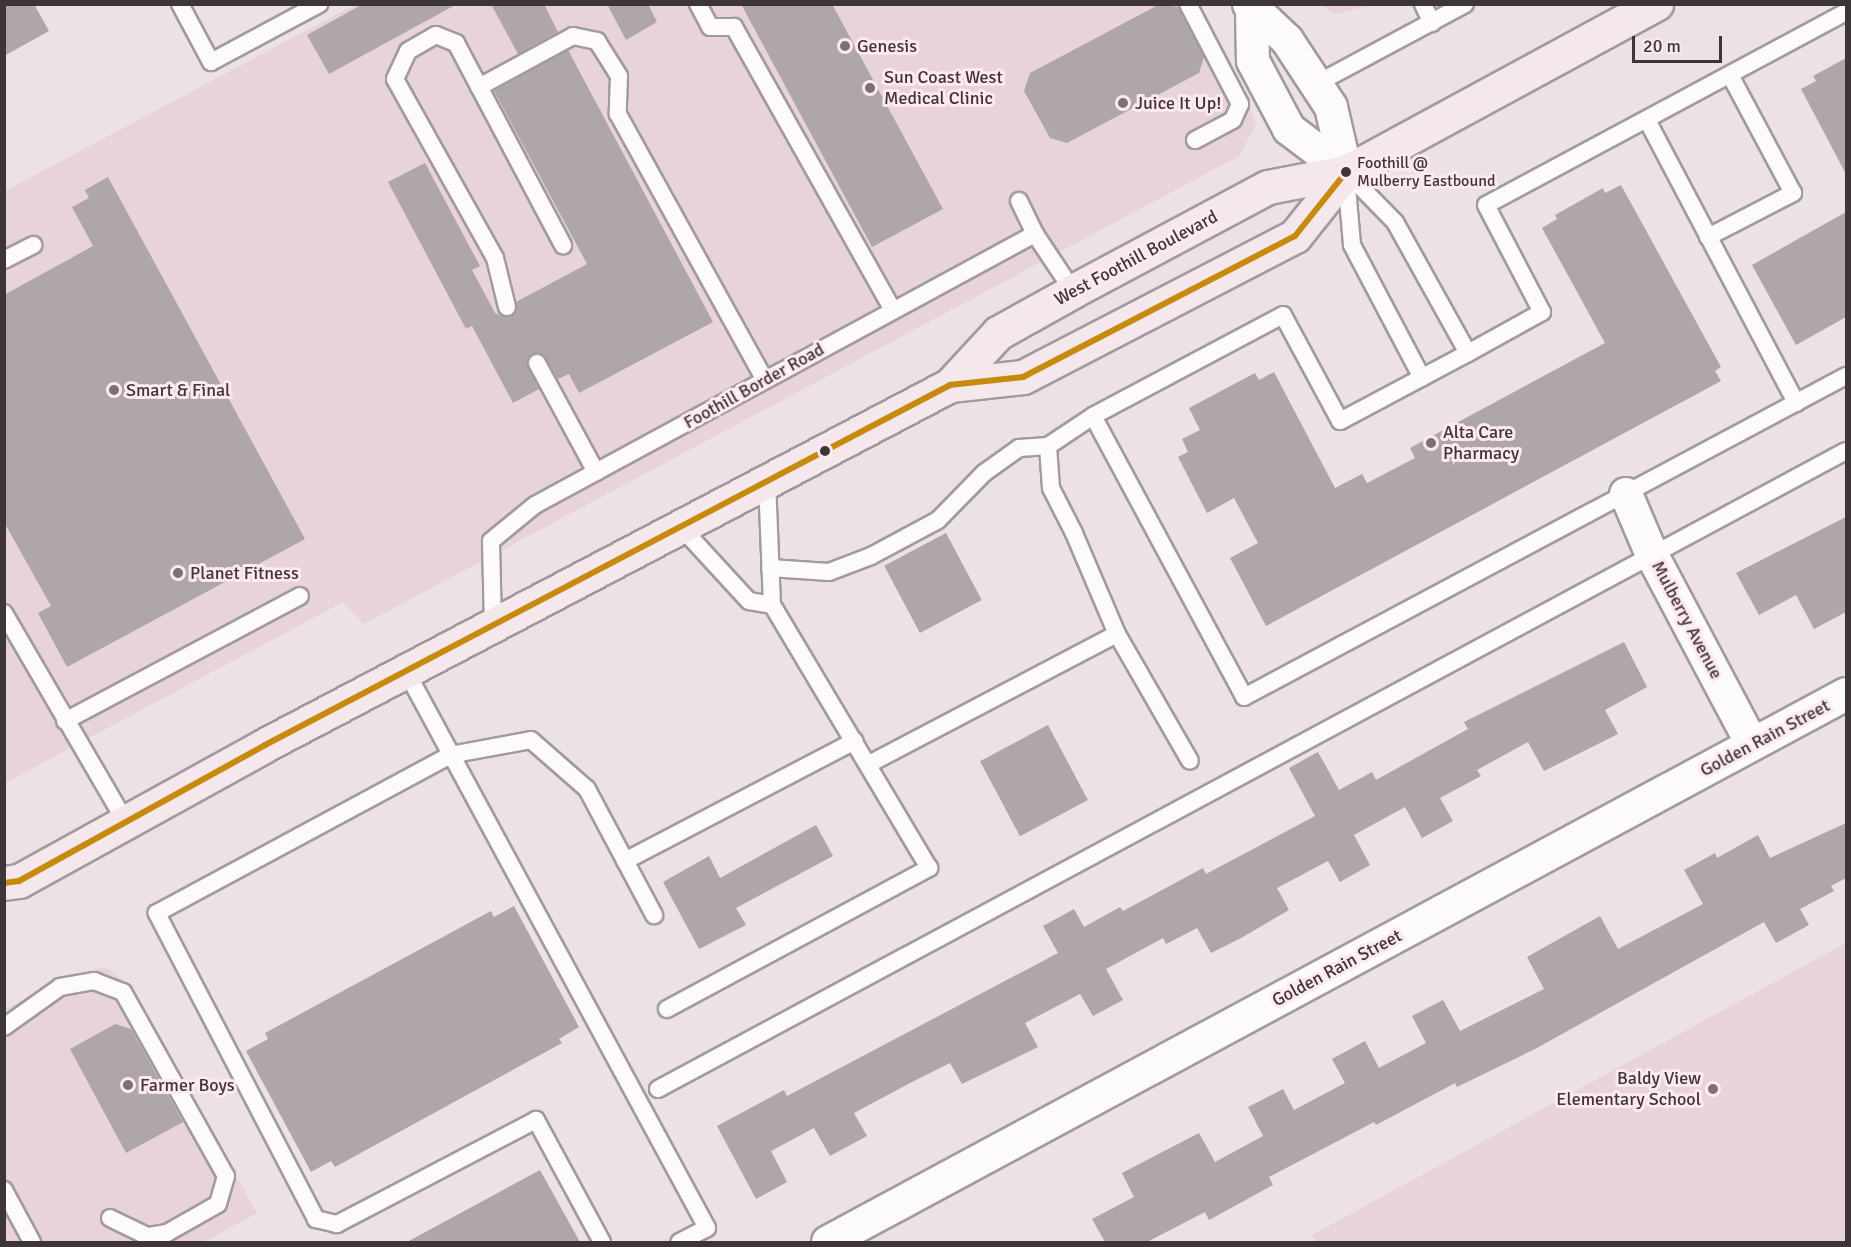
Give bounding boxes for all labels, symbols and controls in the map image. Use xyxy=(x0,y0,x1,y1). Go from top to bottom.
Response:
scale bar xyxy=(1635,24,1725,62)
place label: Genesis xyxy=(857,35,917,57)
text: 20 m xyxy=(1643,35,1681,57)
marker: Genesis xyxy=(838,39,852,53)
place label: Sun Coast West Medical Clinic xyxy=(884,67,1003,110)
marker: Sun Coast West Medical Clinic xyxy=(861,79,879,97)
place label: Juice It Up! xyxy=(1135,92,1221,114)
marker: Juice It Up! xyxy=(1116,96,1130,110)
place label: Foothill @ Mulberry Eastbound xyxy=(1357,153,1495,191)
marker: Foothill @ Mulberry Eastbound xyxy=(1340,166,1352,178)
street label: West Foothill Boulevard xyxy=(1051,206,1221,310)
street label: Foothill Border Road xyxy=(680,338,828,434)
place label: Smart & Final xyxy=(126,379,230,401)
marker: Smart & Final xyxy=(107,383,121,397)
place label: Alta Care Pharmacy xyxy=(1443,422,1519,464)
marker: Alta Care Pharmacy xyxy=(1424,436,1438,450)
unlabelled marker xyxy=(819,445,831,457)
street label: Mulberry Avenue xyxy=(1647,557,1727,683)
place label: Planet Fitness xyxy=(190,562,299,584)
marker: Planet Fitness xyxy=(171,566,185,580)
street label: Golden Rain Street xyxy=(1696,695,1834,781)
street label: Golden Rain Street xyxy=(1268,925,1406,1011)
place label: Baldy View Elementary School xyxy=(1556,1068,1701,1110)
place label: Farmer Boys xyxy=(140,1074,235,1096)
marker: Farmer Boys xyxy=(121,1078,135,1092)
marker: Baldy View Elementary School xyxy=(1706,1082,1720,1096)

